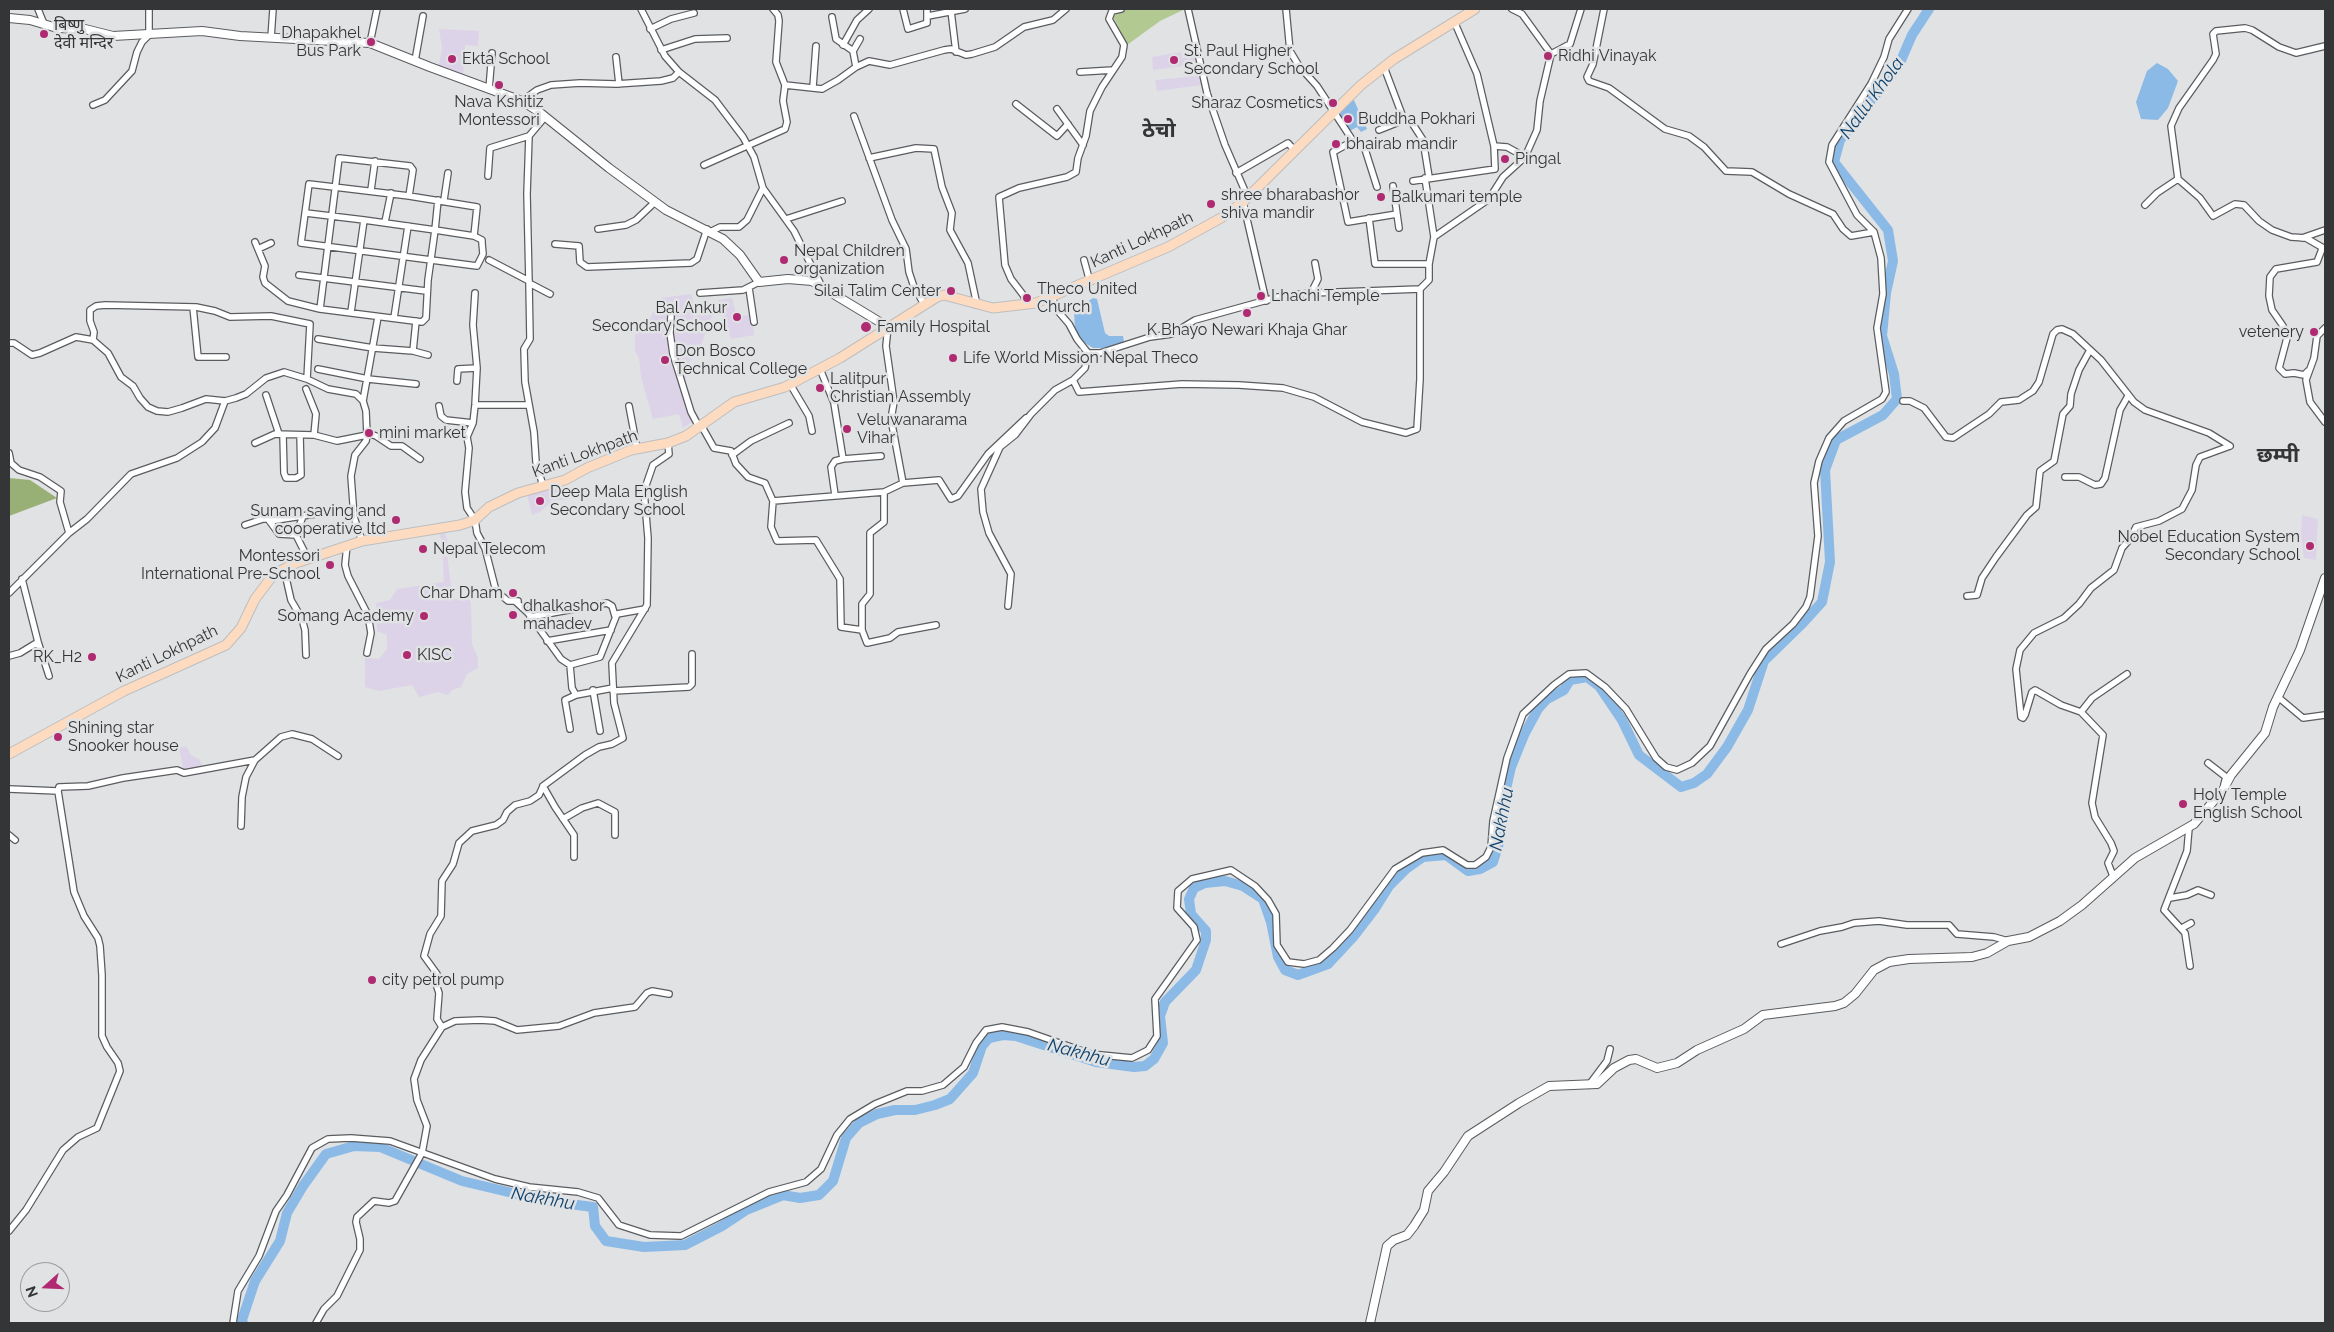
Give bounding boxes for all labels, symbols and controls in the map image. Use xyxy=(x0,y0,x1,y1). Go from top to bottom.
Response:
place label: बिष्णु देवी मन्दिर xyxy=(54,15,113,53)
place label: Dhapakhel Bus Park xyxy=(281,23,361,61)
marker: बिष्णु देवी मन्दिर xyxy=(38,28,50,40)
marker: Dhapakhel Bus Park xyxy=(365,36,377,48)
place label: St. Paul Higher Secondary School xyxy=(1184,41,1319,79)
place label: Ridhi Vinayak xyxy=(1558,46,1657,66)
place label: Ekta School xyxy=(462,49,550,69)
marker: Ridhi Vinayak xyxy=(1542,50,1554,62)
marker: Ekta School xyxy=(446,53,458,65)
water label: Nallu Khola xyxy=(1835,53,1909,143)
marker: St. Paul Higher Secondary School xyxy=(1168,54,1180,66)
marker: Nava Kshitiz Montessori xyxy=(493,79,505,91)
place label: Nava Kshitiz Montessori xyxy=(454,92,544,130)
place label: Sharaz Cosmetics xyxy=(1191,93,1323,113)
marker: Sharaz Cosmetics xyxy=(1327,97,1339,109)
place label: Buddha Pokhari xyxy=(1358,109,1475,129)
marker: Buddha Pokhari xyxy=(1342,113,1354,125)
district label: ठेचो xyxy=(1142,118,1176,144)
place label: bhairab mandir xyxy=(1346,134,1457,154)
marker: bhairab mandir xyxy=(1330,138,1342,150)
place label: Pingal xyxy=(1515,149,1561,169)
marker: Pingal xyxy=(1499,153,1511,165)
place label: shree bharabashor shiva mandir xyxy=(1221,185,1359,223)
place label: Balkumari temple xyxy=(1391,187,1522,207)
marker: Balkumari temple xyxy=(1375,191,1387,203)
marker: shree bharabashor shiva mandir xyxy=(1205,198,1217,210)
street label: Kanti Lokhpath xyxy=(1088,208,1196,272)
place label: Nepal Children organization xyxy=(794,241,905,279)
marker: Nepal Children organization xyxy=(778,254,790,266)
place label: Theco United Church xyxy=(1037,279,1137,317)
place label: Silai Talim Center xyxy=(814,281,941,301)
marker: Silai Talim Center xyxy=(945,285,957,297)
place label: Lhachi Temple xyxy=(1271,286,1380,306)
marker: Lhachi Temple xyxy=(1255,290,1267,302)
marker: Theco United Church xyxy=(1021,292,1033,304)
place label: Bal Ankur Secondary School xyxy=(592,298,727,336)
marker: K Bhayo Newari Khaja Ghar xyxy=(1241,307,1253,319)
marker: Bal Ankur Secondary School xyxy=(731,311,743,323)
place label: Family Hospital xyxy=(877,317,990,337)
marker: Family Hospital xyxy=(859,320,873,334)
place label: K Bhayo Newari Khaja Ghar xyxy=(1147,320,1347,340)
place label: vetenery xyxy=(2239,322,2304,342)
marker: vetenery xyxy=(2308,326,2320,338)
place label: Don Bosco Technical College xyxy=(675,341,807,379)
place label: Life World Mission Nepal Theco xyxy=(963,348,1198,368)
marker: Life World Mission Nepal Theco xyxy=(947,352,959,364)
marker: Don Bosco Technical College xyxy=(659,354,671,366)
place label: Lalitpur Christian Assembly xyxy=(830,369,971,407)
marker: Lalitpur Christian Assembly xyxy=(814,382,826,394)
place label: Veluwanarama Vihar xyxy=(857,410,967,448)
place label: mini market xyxy=(379,423,466,443)
marker: Veluwanarama Vihar xyxy=(841,423,853,435)
street label: Kanti Lokhpath xyxy=(530,426,640,482)
marker: mini market xyxy=(363,427,375,439)
district label: छम्पी xyxy=(2257,443,2299,469)
place label: Deep Mala English Secondary School xyxy=(550,482,688,520)
marker: Deep Mala English Secondary School xyxy=(534,495,546,507)
place label: Sunam saving and cooperative ltd xyxy=(250,501,386,539)
marker: Sunam saving and cooperative ltd xyxy=(390,514,402,526)
place label: Nobel Education System Secondary School xyxy=(2117,527,2300,565)
place label: Nepal Telecom xyxy=(433,539,546,559)
marker: Nobel Education System Secondary School xyxy=(2304,540,2316,552)
marker: Nepal Telecom xyxy=(417,543,429,555)
place label: Montessori International Pre-School xyxy=(141,546,320,584)
marker: Montessori International Pre-School xyxy=(324,559,336,571)
place label: Char Dham xyxy=(420,583,503,603)
marker: Char Dham xyxy=(507,587,519,599)
place label: dhalkashor mahadev xyxy=(523,596,605,634)
place label: Somang Academy xyxy=(277,606,414,626)
marker: dhalkashor mahadev xyxy=(507,609,519,621)
marker: Somang Academy xyxy=(418,610,430,622)
street label: Kanti Lokhpath xyxy=(113,621,221,687)
place label: KISC xyxy=(417,645,452,665)
place label: RK_H2 xyxy=(33,647,82,667)
marker: KISC xyxy=(401,649,413,661)
marker: RK_H2 xyxy=(86,651,98,663)
place label: Shining star Snooker house xyxy=(68,718,179,756)
marker: Shining star Snooker house xyxy=(52,731,64,743)
place label: Holy Temple English School xyxy=(2193,785,2302,823)
water label: Nakhhu xyxy=(1485,786,1519,852)
marker: Holy Temple English School xyxy=(2177,798,2189,810)
place label: city petrol pump xyxy=(382,970,504,990)
marker: city petrol pump xyxy=(366,974,378,986)
water label: Nakhhu xyxy=(1045,1034,1113,1072)
water label: Nakhhu xyxy=(510,1183,576,1215)
north arrow xyxy=(20,1262,70,1312)
text: N xyxy=(22,1284,41,1300)

